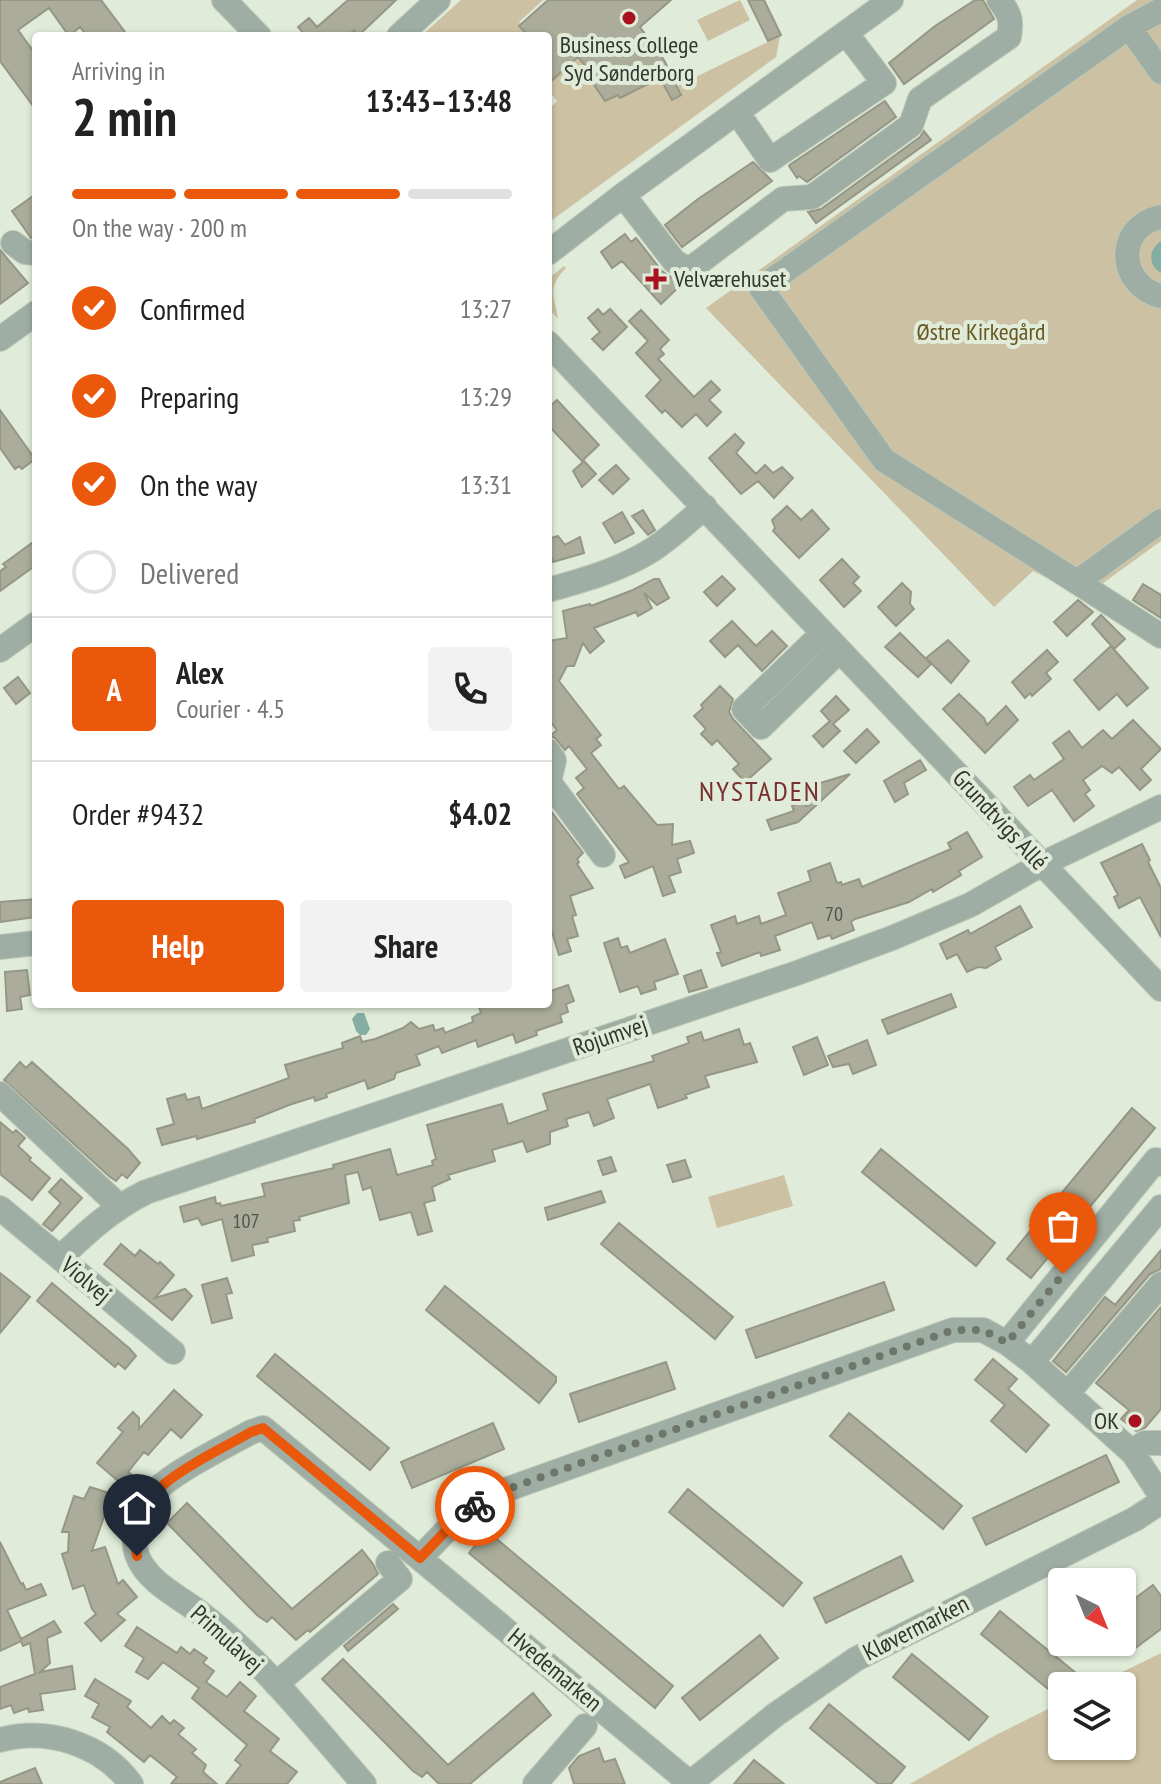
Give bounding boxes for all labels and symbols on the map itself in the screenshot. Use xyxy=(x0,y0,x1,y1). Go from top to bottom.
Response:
marker: Business College Syd Sønderborg xyxy=(620,9,638,27)
place label: Business College Syd Sønderborg xyxy=(560,29,698,88)
place label: Velværehuset xyxy=(673,263,787,294)
marker: Velværehuset xyxy=(645,268,667,290)
park label: Østre Kirkegård xyxy=(917,316,1045,347)
street label: Grundtvigs Allé xyxy=(946,763,1055,876)
district label: NYSTADEN xyxy=(699,772,821,809)
house number: 70 xyxy=(825,901,843,927)
street label: Rojumvej xyxy=(569,1008,651,1063)
pin xyxy=(1029,1192,1097,1274)
house number: 107 xyxy=(233,1208,260,1234)
street label: Violvej xyxy=(54,1249,118,1310)
place label: OK xyxy=(1094,1405,1119,1436)
marker: OK xyxy=(1126,1412,1144,1430)
courier xyxy=(435,1466,515,1546)
pin xyxy=(103,1474,171,1556)
north arrow xyxy=(1048,1568,1136,1656)
street label: Kløvermarken xyxy=(858,1588,974,1667)
street label: Primulavej xyxy=(184,1598,270,1679)
street label: Hvedemarken xyxy=(502,1621,609,1718)

